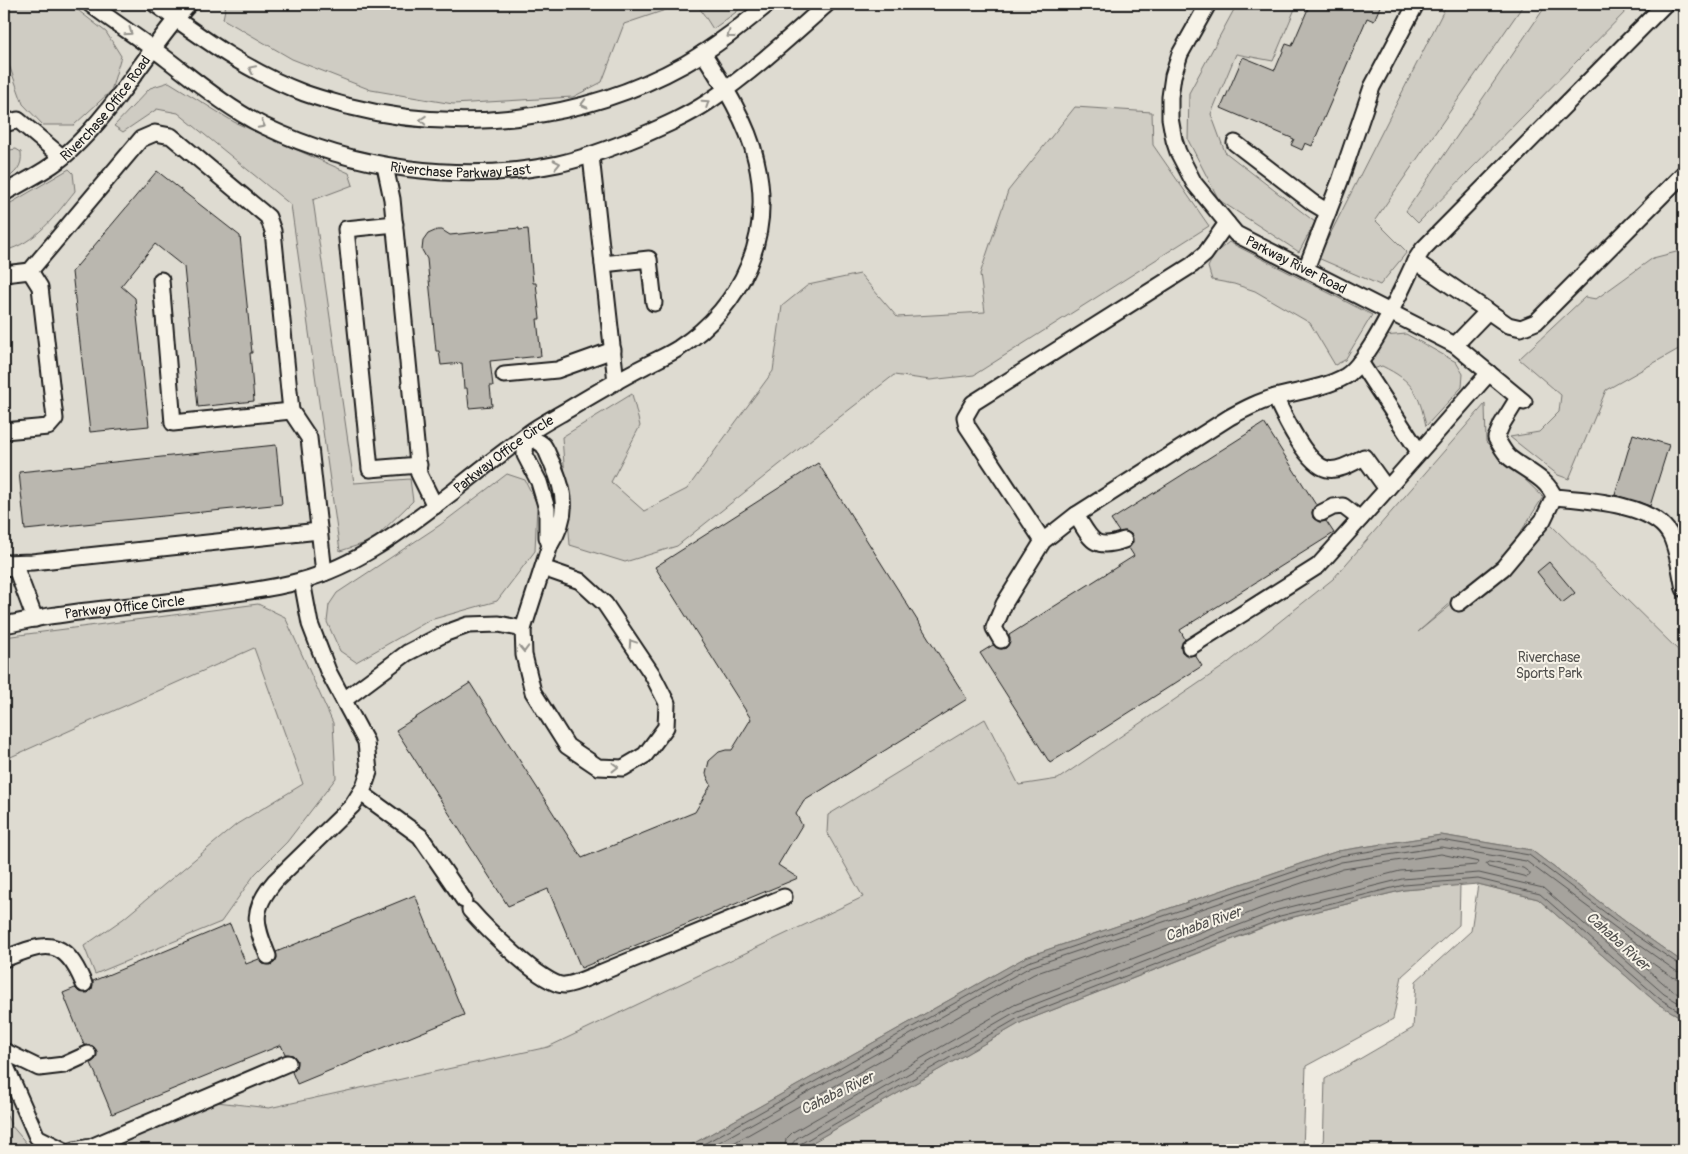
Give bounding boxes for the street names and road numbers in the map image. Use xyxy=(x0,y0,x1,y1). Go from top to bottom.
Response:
street label: Riverchase Office Road xyxy=(57,52,154,165)
street label: Riverchase Parkway East xyxy=(389,158,532,182)
street label: Parkway River Road xyxy=(1243,232,1349,298)
street label: Parkway Office Circle xyxy=(450,412,557,497)
street label: Parkway Office Circle xyxy=(64,592,186,623)

